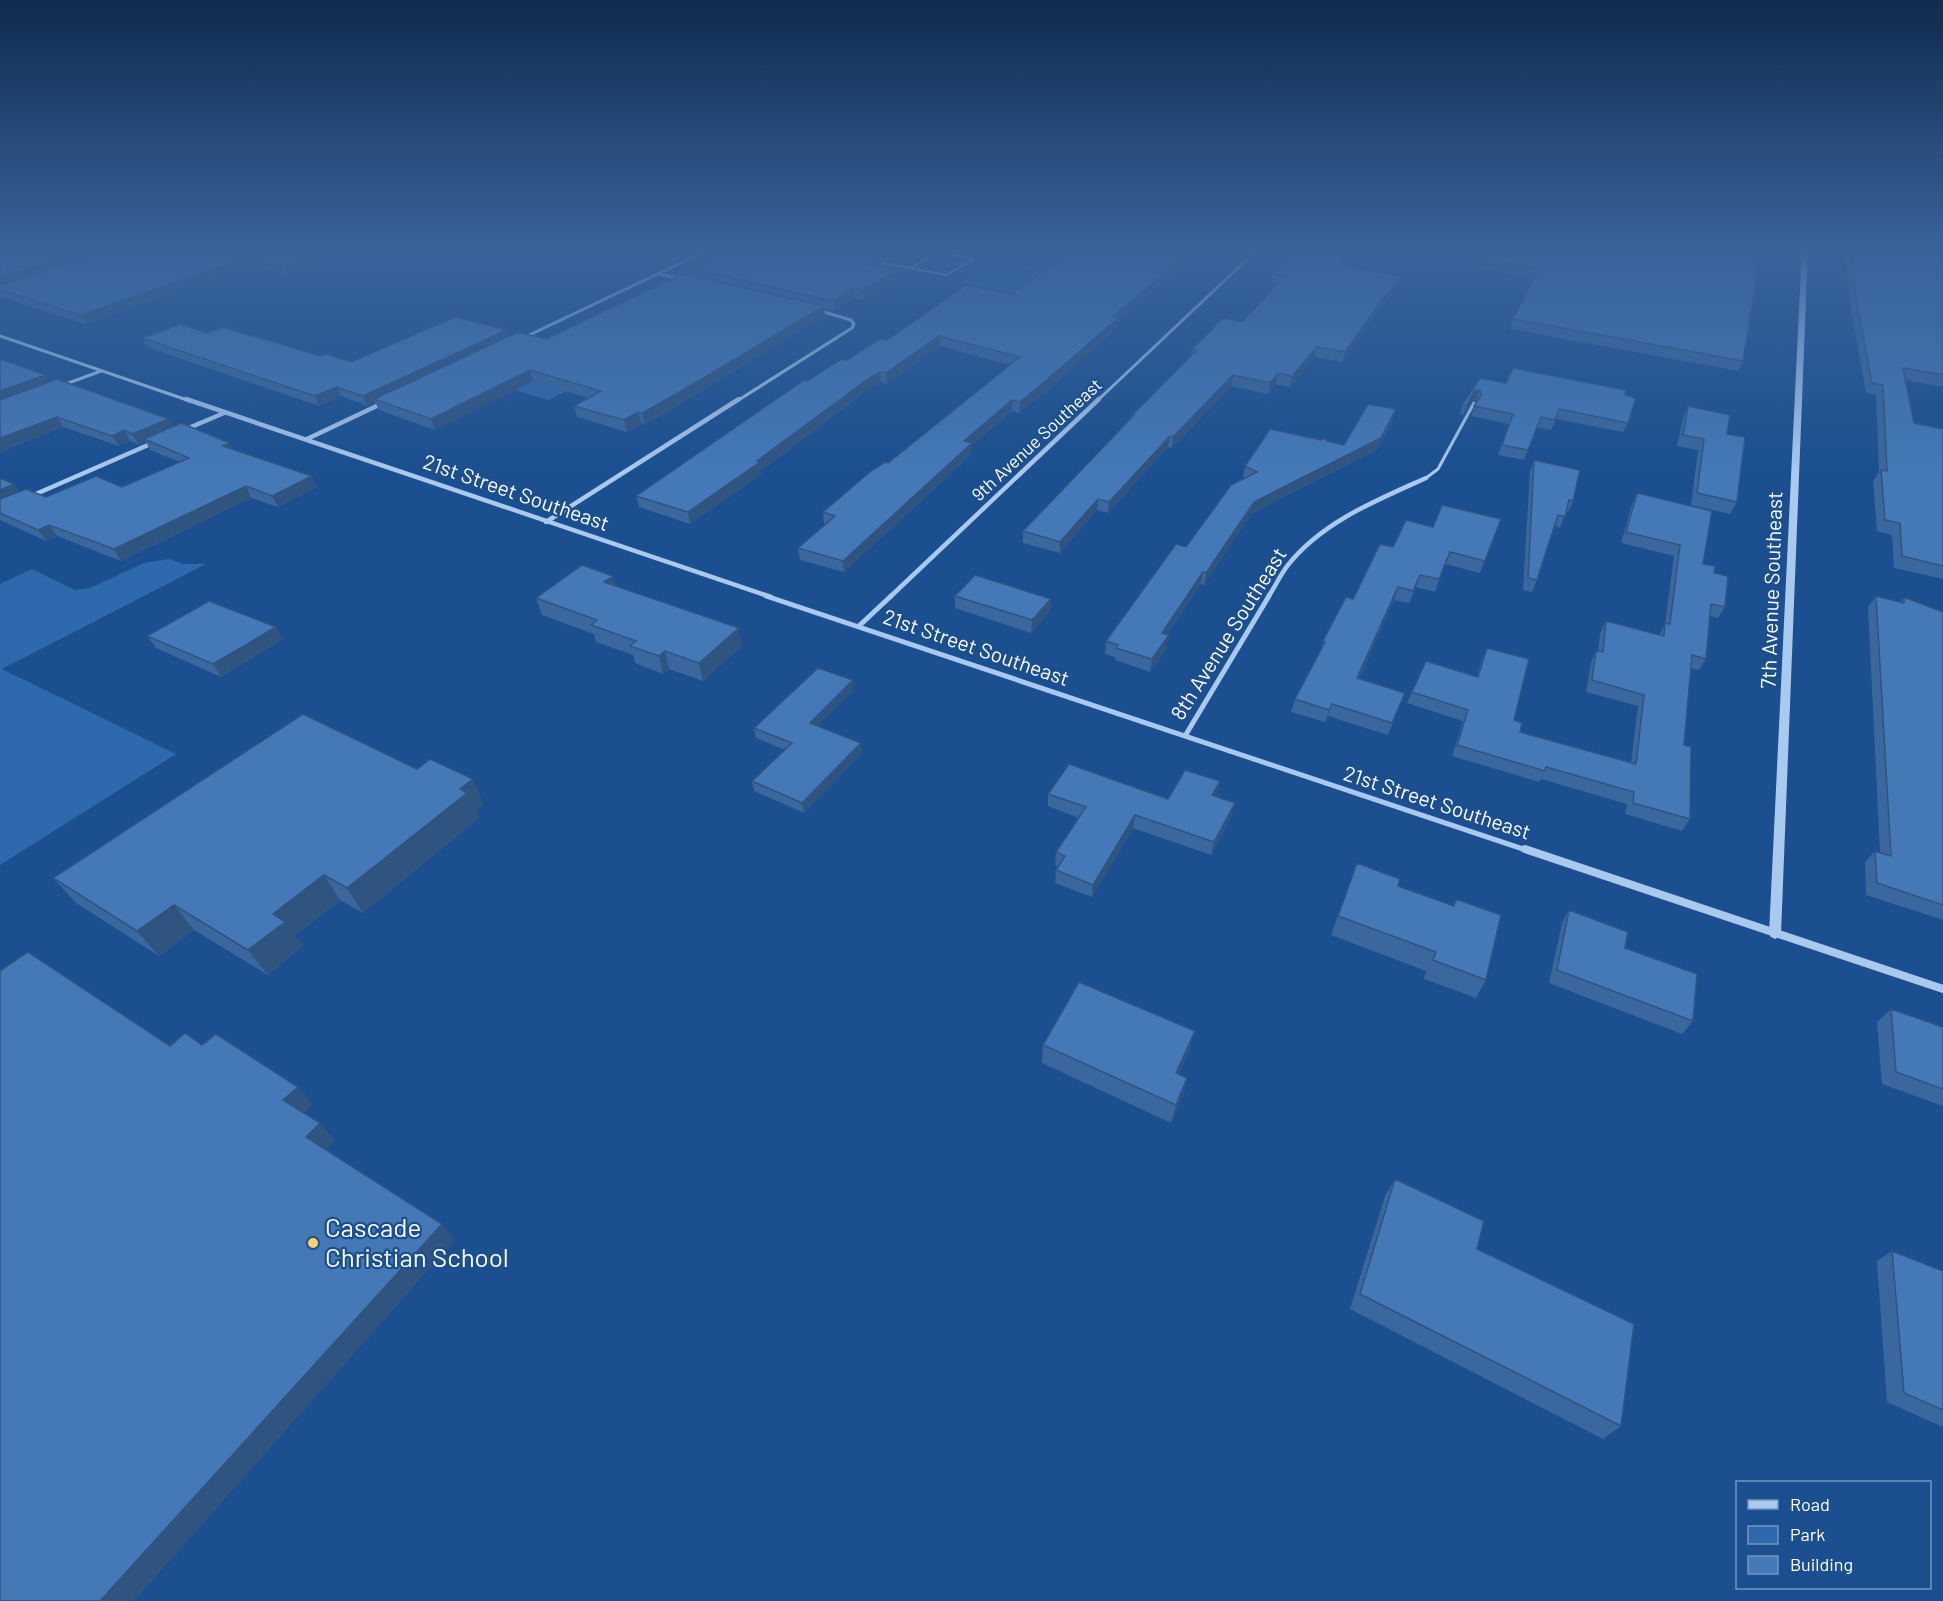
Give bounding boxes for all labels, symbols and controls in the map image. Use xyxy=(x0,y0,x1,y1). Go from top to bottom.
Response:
street label: 9th Avenue Southeast xyxy=(967,373,1106,505)
street label: 21st Street Southeast xyxy=(420,448,613,535)
street label: 7th Avenue Southeast xyxy=(1755,491,1786,689)
street label: 8th Avenue Southeast xyxy=(1165,542,1291,724)
street label: 21st Street Southeast xyxy=(880,603,1073,690)
street label: 21st Street Southeast xyxy=(1341,760,1534,844)
place label: Cascade Christian School xyxy=(325,1211,509,1272)
marker: Cascade Christian School xyxy=(306,1236,320,1250)
legend xyxy=(1736,1481,1931,1589)
text: Road xyxy=(1790,1493,1830,1515)
text: Park xyxy=(1790,1523,1825,1545)
text: Building xyxy=(1790,1553,1853,1575)

